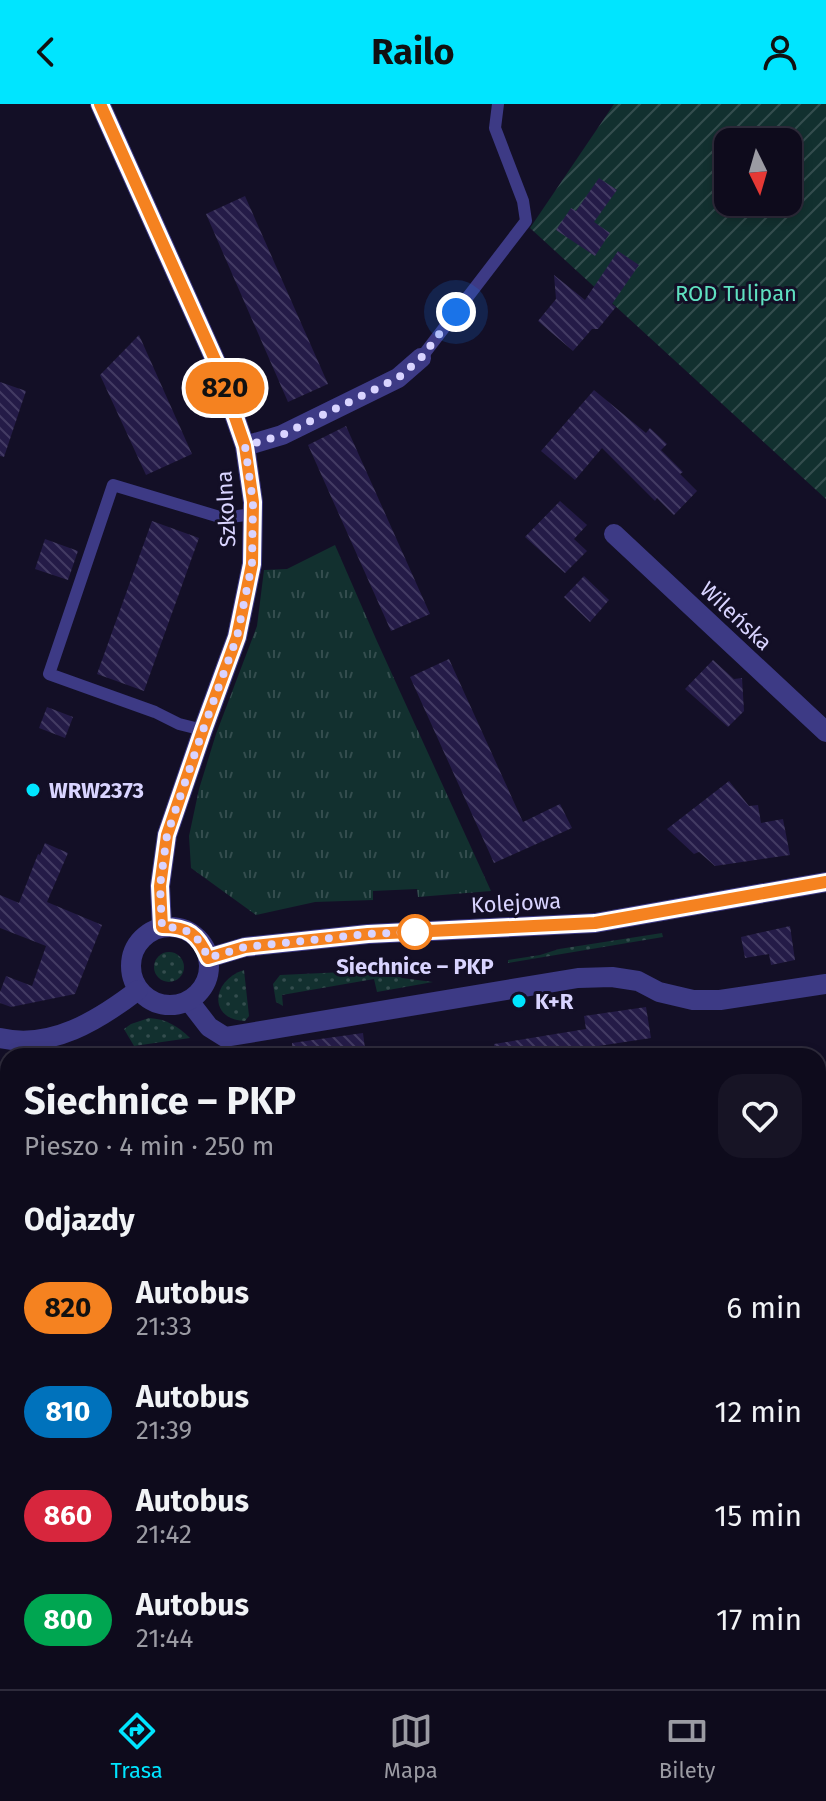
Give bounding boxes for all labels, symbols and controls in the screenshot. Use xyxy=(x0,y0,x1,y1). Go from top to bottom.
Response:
icon: back xyxy=(24,30,68,74)
text: Railo xyxy=(371,30,455,74)
icon: person xyxy=(758,30,802,74)
north arrow xyxy=(714,128,802,216)
map controls xyxy=(714,128,802,216)
park label: ROD Tulipan xyxy=(675,280,797,307)
your location xyxy=(436,292,476,332)
line badge: 820 xyxy=(179,362,271,414)
text: 820 xyxy=(202,371,248,404)
street label: Szkolna xyxy=(211,470,241,548)
street label: Wileńska xyxy=(694,576,778,656)
place label: WRW2373 xyxy=(49,777,144,804)
marker: WRW2373 xyxy=(24,781,42,799)
street label: Kolejowa xyxy=(470,887,562,919)
marker: Siechnice – PKP xyxy=(398,915,432,949)
place label: Siechnice – PKP xyxy=(336,953,494,980)
place label: K+R xyxy=(535,988,574,1015)
marker: K+R xyxy=(510,992,528,1010)
button: heart xyxy=(718,1074,802,1158)
text: Siechnice – PKP xyxy=(24,1078,296,1124)
text: Pieszo · 4 min · 250 m xyxy=(24,1131,274,1162)
text: Odjazdy xyxy=(24,1202,135,1238)
text: Autobus xyxy=(136,1275,249,1311)
text: 6 min xyxy=(726,1290,802,1326)
text: 820 xyxy=(45,1291,91,1324)
text: 21:33 xyxy=(136,1311,192,1342)
text: Autobus xyxy=(136,1379,249,1415)
text: 12 min xyxy=(714,1394,802,1430)
text: 810 xyxy=(46,1395,90,1428)
text: 21:39 xyxy=(136,1415,192,1446)
text: Autobus xyxy=(136,1483,249,1519)
text: 15 min xyxy=(714,1498,802,1534)
text: 860 xyxy=(44,1499,92,1532)
text: 21:42 xyxy=(136,1519,192,1550)
text: Autobus xyxy=(136,1587,249,1623)
text: 17 min xyxy=(716,1602,802,1638)
text: 800 xyxy=(43,1603,93,1636)
text: 21:44 xyxy=(136,1623,193,1654)
tab: Trasa xyxy=(111,1709,163,1784)
tab: Mapa xyxy=(384,1709,438,1784)
tab: Bilety xyxy=(659,1709,715,1784)

